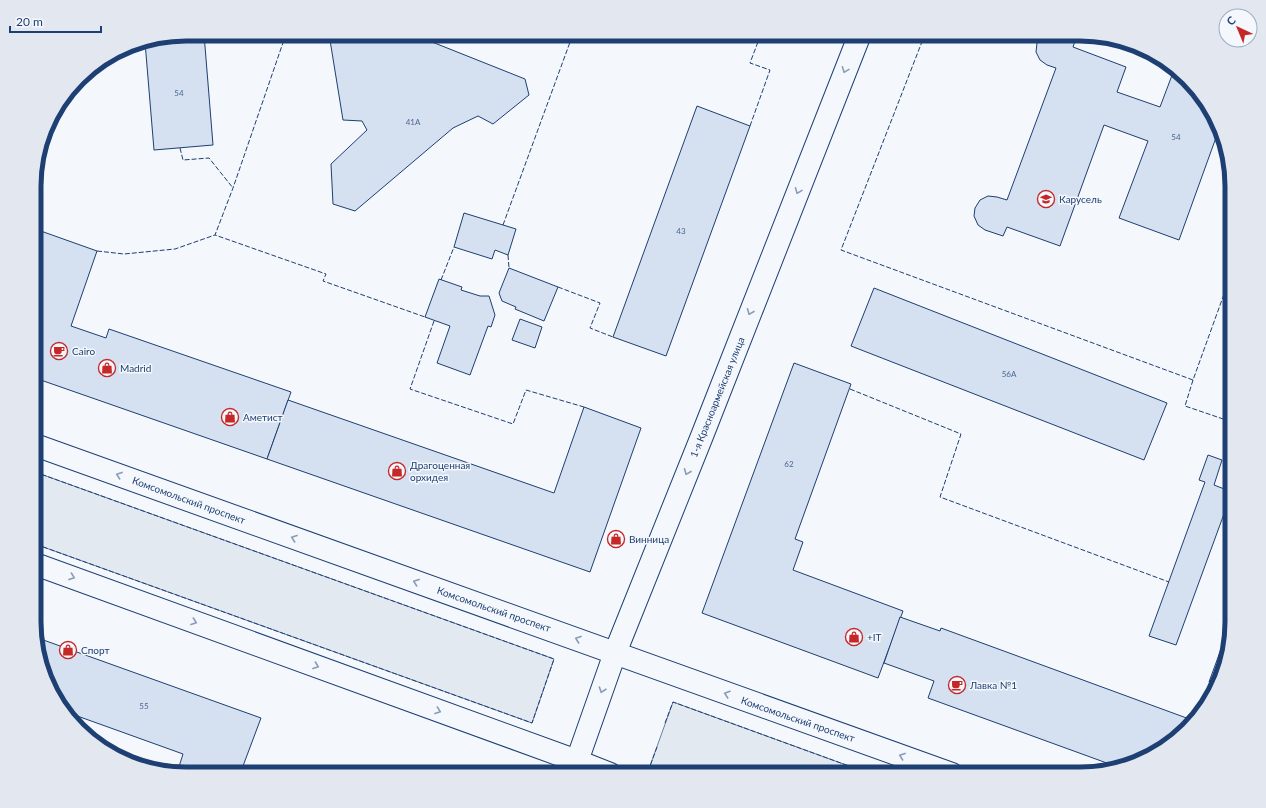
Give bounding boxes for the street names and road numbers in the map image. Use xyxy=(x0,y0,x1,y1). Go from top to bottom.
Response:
street label: 1-я Красноармейская улица xyxy=(687,335,747,459)
street label: Комсомольский проспект xyxy=(131,474,247,526)
street label: Комсомольский проспект xyxy=(436,584,552,634)
street label: Комсомольский проспект xyxy=(740,694,856,744)

